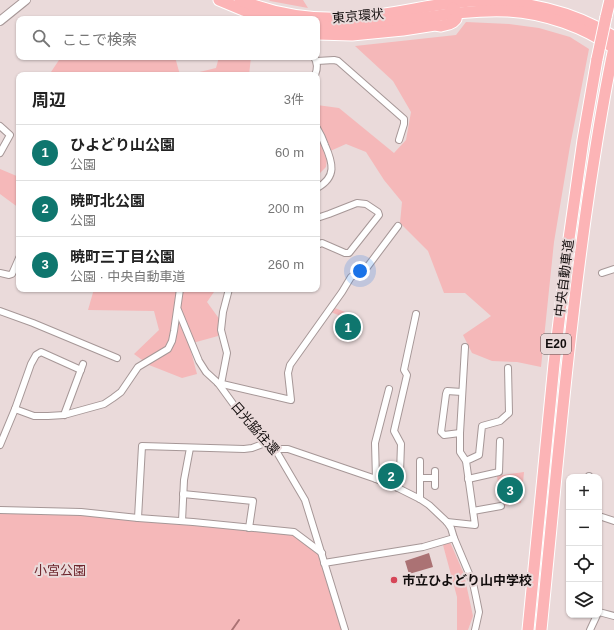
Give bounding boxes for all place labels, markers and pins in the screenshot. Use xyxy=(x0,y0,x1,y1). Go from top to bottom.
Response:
pin: 1 xyxy=(335,312,361,342)
pin: 2 xyxy=(378,461,404,491)
pin: 3 xyxy=(497,475,523,505)
place label: 市立ひよどり山中学校 xyxy=(402,573,532,588)
marker: 市立ひよどり山中学校 xyxy=(389,575,399,585)

